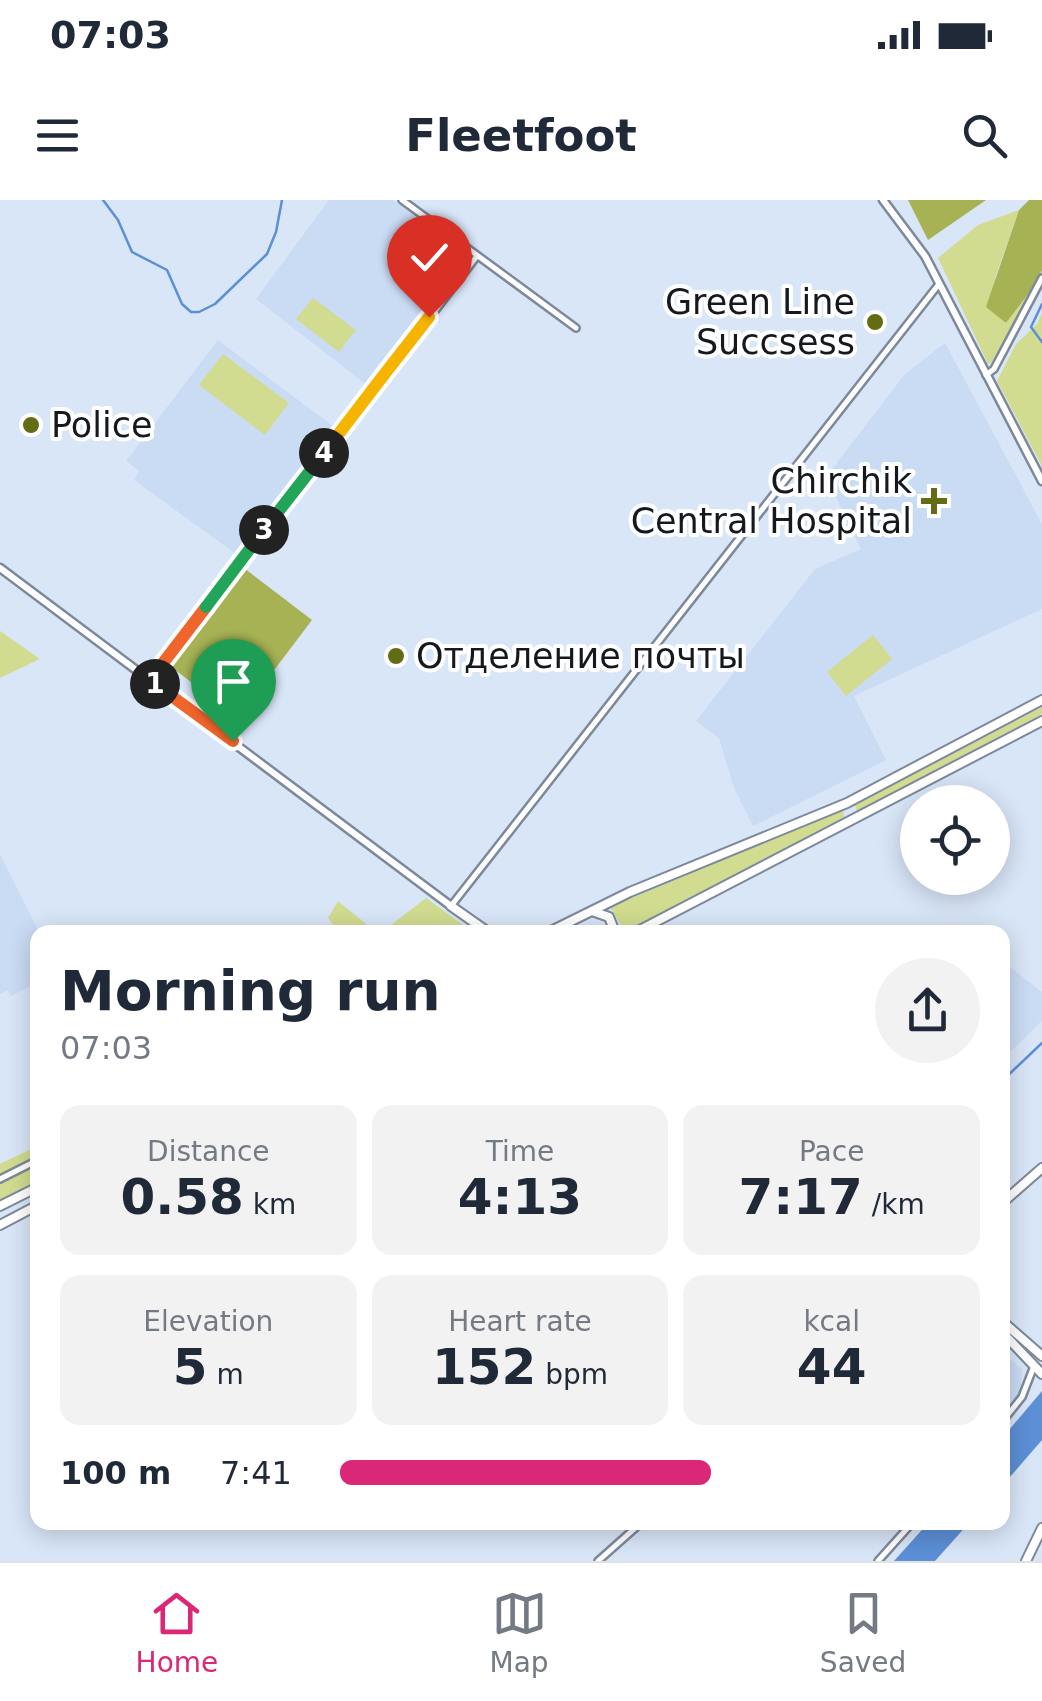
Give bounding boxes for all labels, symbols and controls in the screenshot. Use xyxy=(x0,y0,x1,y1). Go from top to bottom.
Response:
text: 07:03 xyxy=(50,13,171,57)
icon: menu xyxy=(30,108,85,163)
icon: search xyxy=(957,108,1012,163)
text: Fleetfoot xyxy=(405,109,637,162)
pin xyxy=(387,215,472,318)
icon: check xyxy=(402,230,457,285)
place label: Green Line Succsess xyxy=(665,282,855,362)
marker: Green Line Succsess xyxy=(864,311,886,333)
place label: Police xyxy=(51,405,153,445)
marker: Police xyxy=(20,414,42,436)
pin: 4 xyxy=(299,428,349,478)
text: 4 xyxy=(314,436,334,469)
place label: Chirchik Central Hospital xyxy=(631,461,913,541)
marker: Chirchik Central Hospital xyxy=(921,488,947,514)
pin: 3 xyxy=(239,505,289,555)
text: 3 xyxy=(254,513,274,546)
place label: Отделение почты xyxy=(416,636,745,676)
pin xyxy=(191,639,276,742)
marker: Отделение почты xyxy=(385,645,407,667)
icon: arrive xyxy=(206,654,261,709)
pin: 1 xyxy=(130,659,180,709)
text: 1 xyxy=(145,667,165,700)
map controls xyxy=(900,785,1010,895)
button: locate xyxy=(900,785,1010,895)
button: share xyxy=(875,958,980,1063)
text: Morning run xyxy=(60,959,441,1023)
text: 07:03 xyxy=(60,1029,152,1067)
text: Distance xyxy=(147,1135,270,1168)
text: Time xyxy=(486,1135,554,1168)
text: Pace xyxy=(799,1135,864,1168)
text: 0.58 xyxy=(120,1168,244,1226)
text: 4:13 xyxy=(458,1168,582,1226)
text: 7:17 xyxy=(739,1168,863,1226)
text: km xyxy=(244,1188,296,1221)
text: /km xyxy=(863,1188,925,1221)
text: Elevation xyxy=(143,1305,273,1338)
text: Heart rate xyxy=(448,1305,592,1338)
text: kcal xyxy=(803,1305,860,1338)
text: 5 xyxy=(173,1338,208,1396)
text: 152 xyxy=(432,1338,536,1396)
text: 44 xyxy=(797,1338,866,1396)
text: m xyxy=(208,1358,244,1391)
text: bpm xyxy=(536,1358,608,1391)
text: 100 m xyxy=(60,1454,171,1492)
text: 7:41 xyxy=(220,1454,292,1492)
tab: Home xyxy=(136,1586,218,1679)
tab: Map xyxy=(490,1586,549,1679)
tab: Saved xyxy=(820,1586,906,1679)

